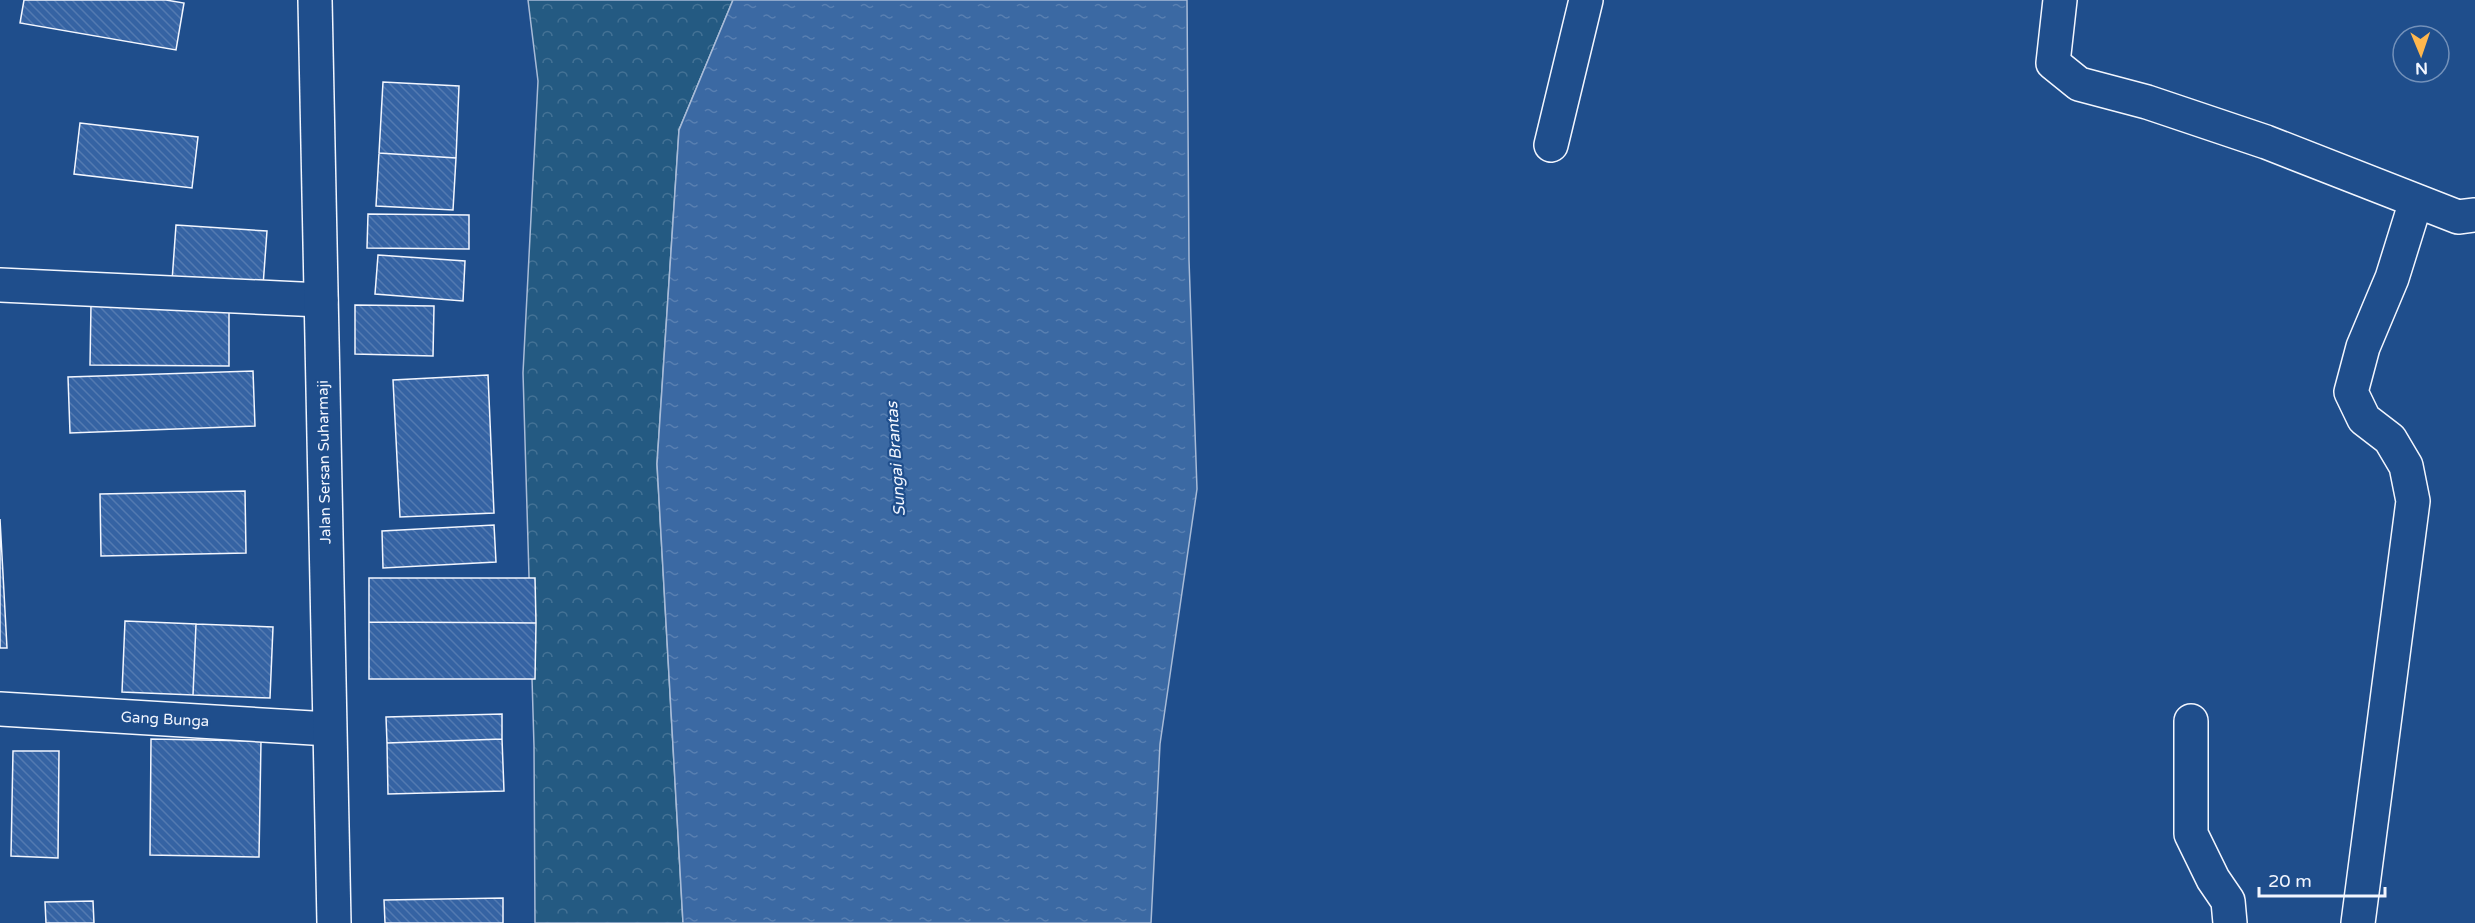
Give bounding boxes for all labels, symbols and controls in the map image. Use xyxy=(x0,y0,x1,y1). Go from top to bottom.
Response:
north arrow xyxy=(2391,24,2451,84)
text: N xyxy=(2415,58,2428,78)
street label: Jalan Sersan Suharmaji xyxy=(314,380,334,544)
water label: Sungai Brantas xyxy=(882,400,910,517)
street label: Gang Bunga xyxy=(120,708,210,730)
scale bar xyxy=(2259,860,2385,898)
text: 20 m xyxy=(2268,870,2312,892)

